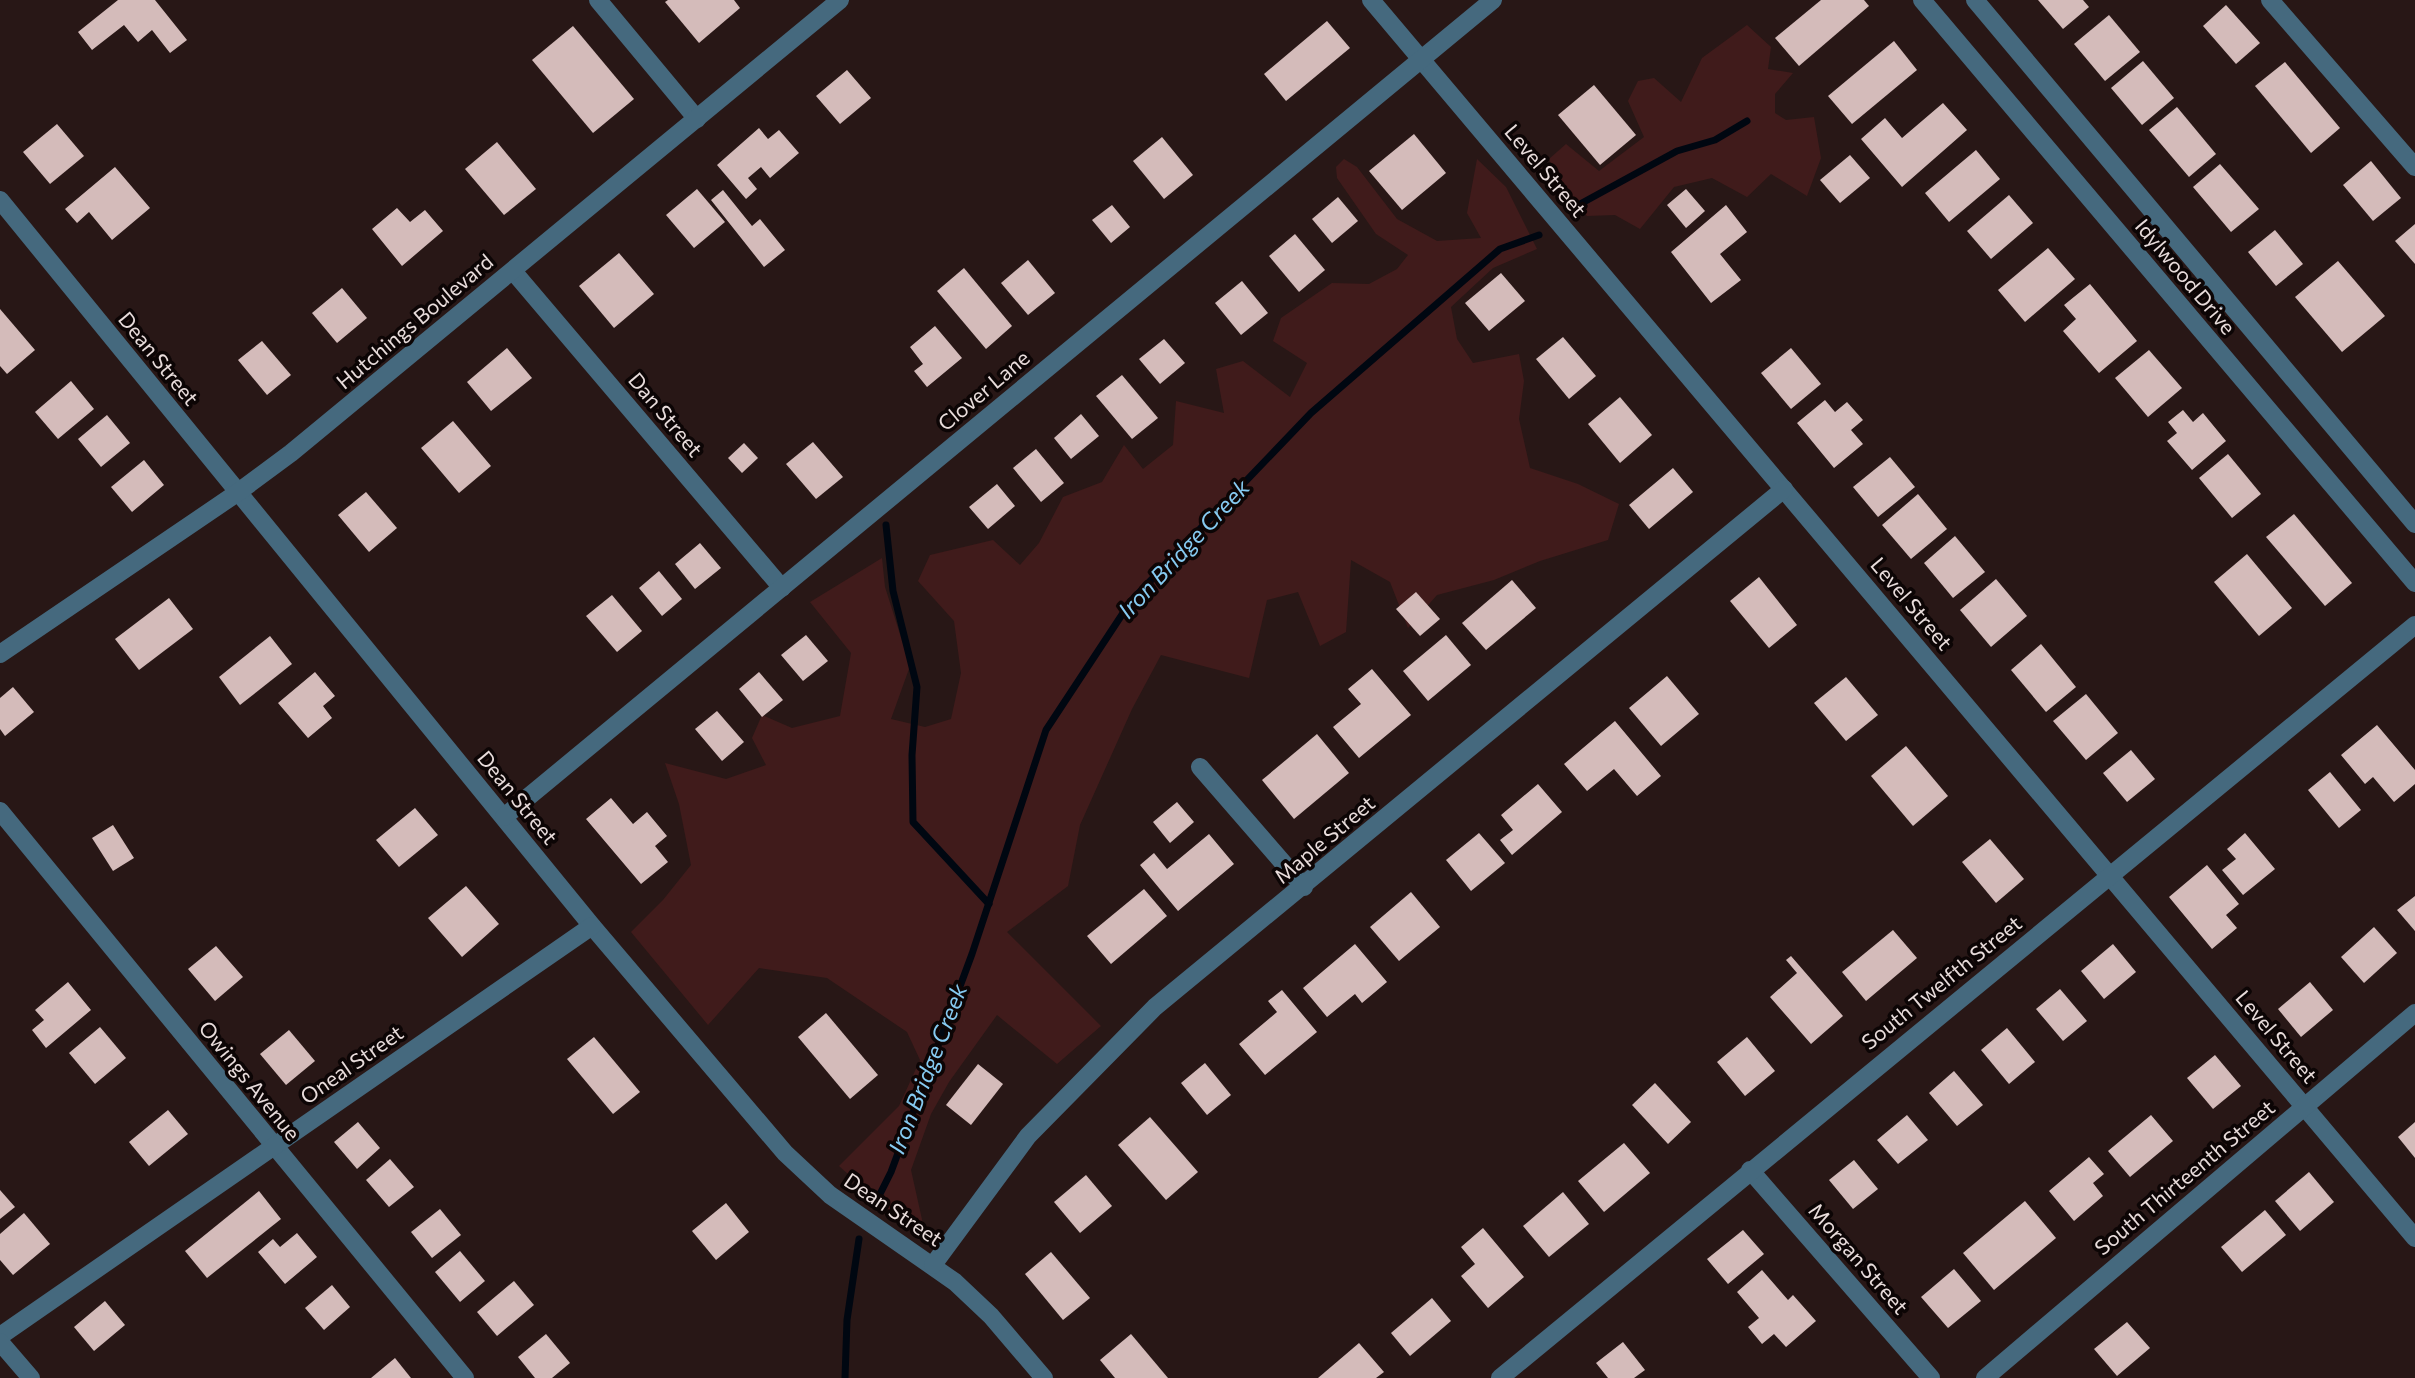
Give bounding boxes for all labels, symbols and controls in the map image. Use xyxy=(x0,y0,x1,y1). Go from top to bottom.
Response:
street label: Level Street xyxy=(1500,119,1592,221)
street label: Idylwood Drive xyxy=(2131,213,2242,339)
street label: Hutchings Boulevard xyxy=(331,248,497,394)
street label: Dean Street xyxy=(114,306,204,410)
street label: Clover Lane xyxy=(932,344,1034,435)
street label: Dan Street xyxy=(624,367,708,461)
water label: Iron Bridge Creek xyxy=(1112,473,1255,624)
street label: Level Street xyxy=(1866,552,1958,654)
street label: Dean Street xyxy=(473,745,563,849)
street label: Maple Street xyxy=(1269,790,1379,888)
street label: South Twelfth Street xyxy=(1856,910,2026,1054)
water label: Iron Bridge Creek xyxy=(882,979,973,1158)
street label: Level Street xyxy=(2231,985,2323,1087)
street label: Owings Avenue xyxy=(194,1015,306,1145)
street label: Oneal Street xyxy=(295,1019,407,1108)
street label: South Thirteenth Street xyxy=(2089,1094,2279,1259)
street label: Dean Street xyxy=(840,1167,948,1251)
street label: Morgan Street xyxy=(1804,1198,1914,1319)

